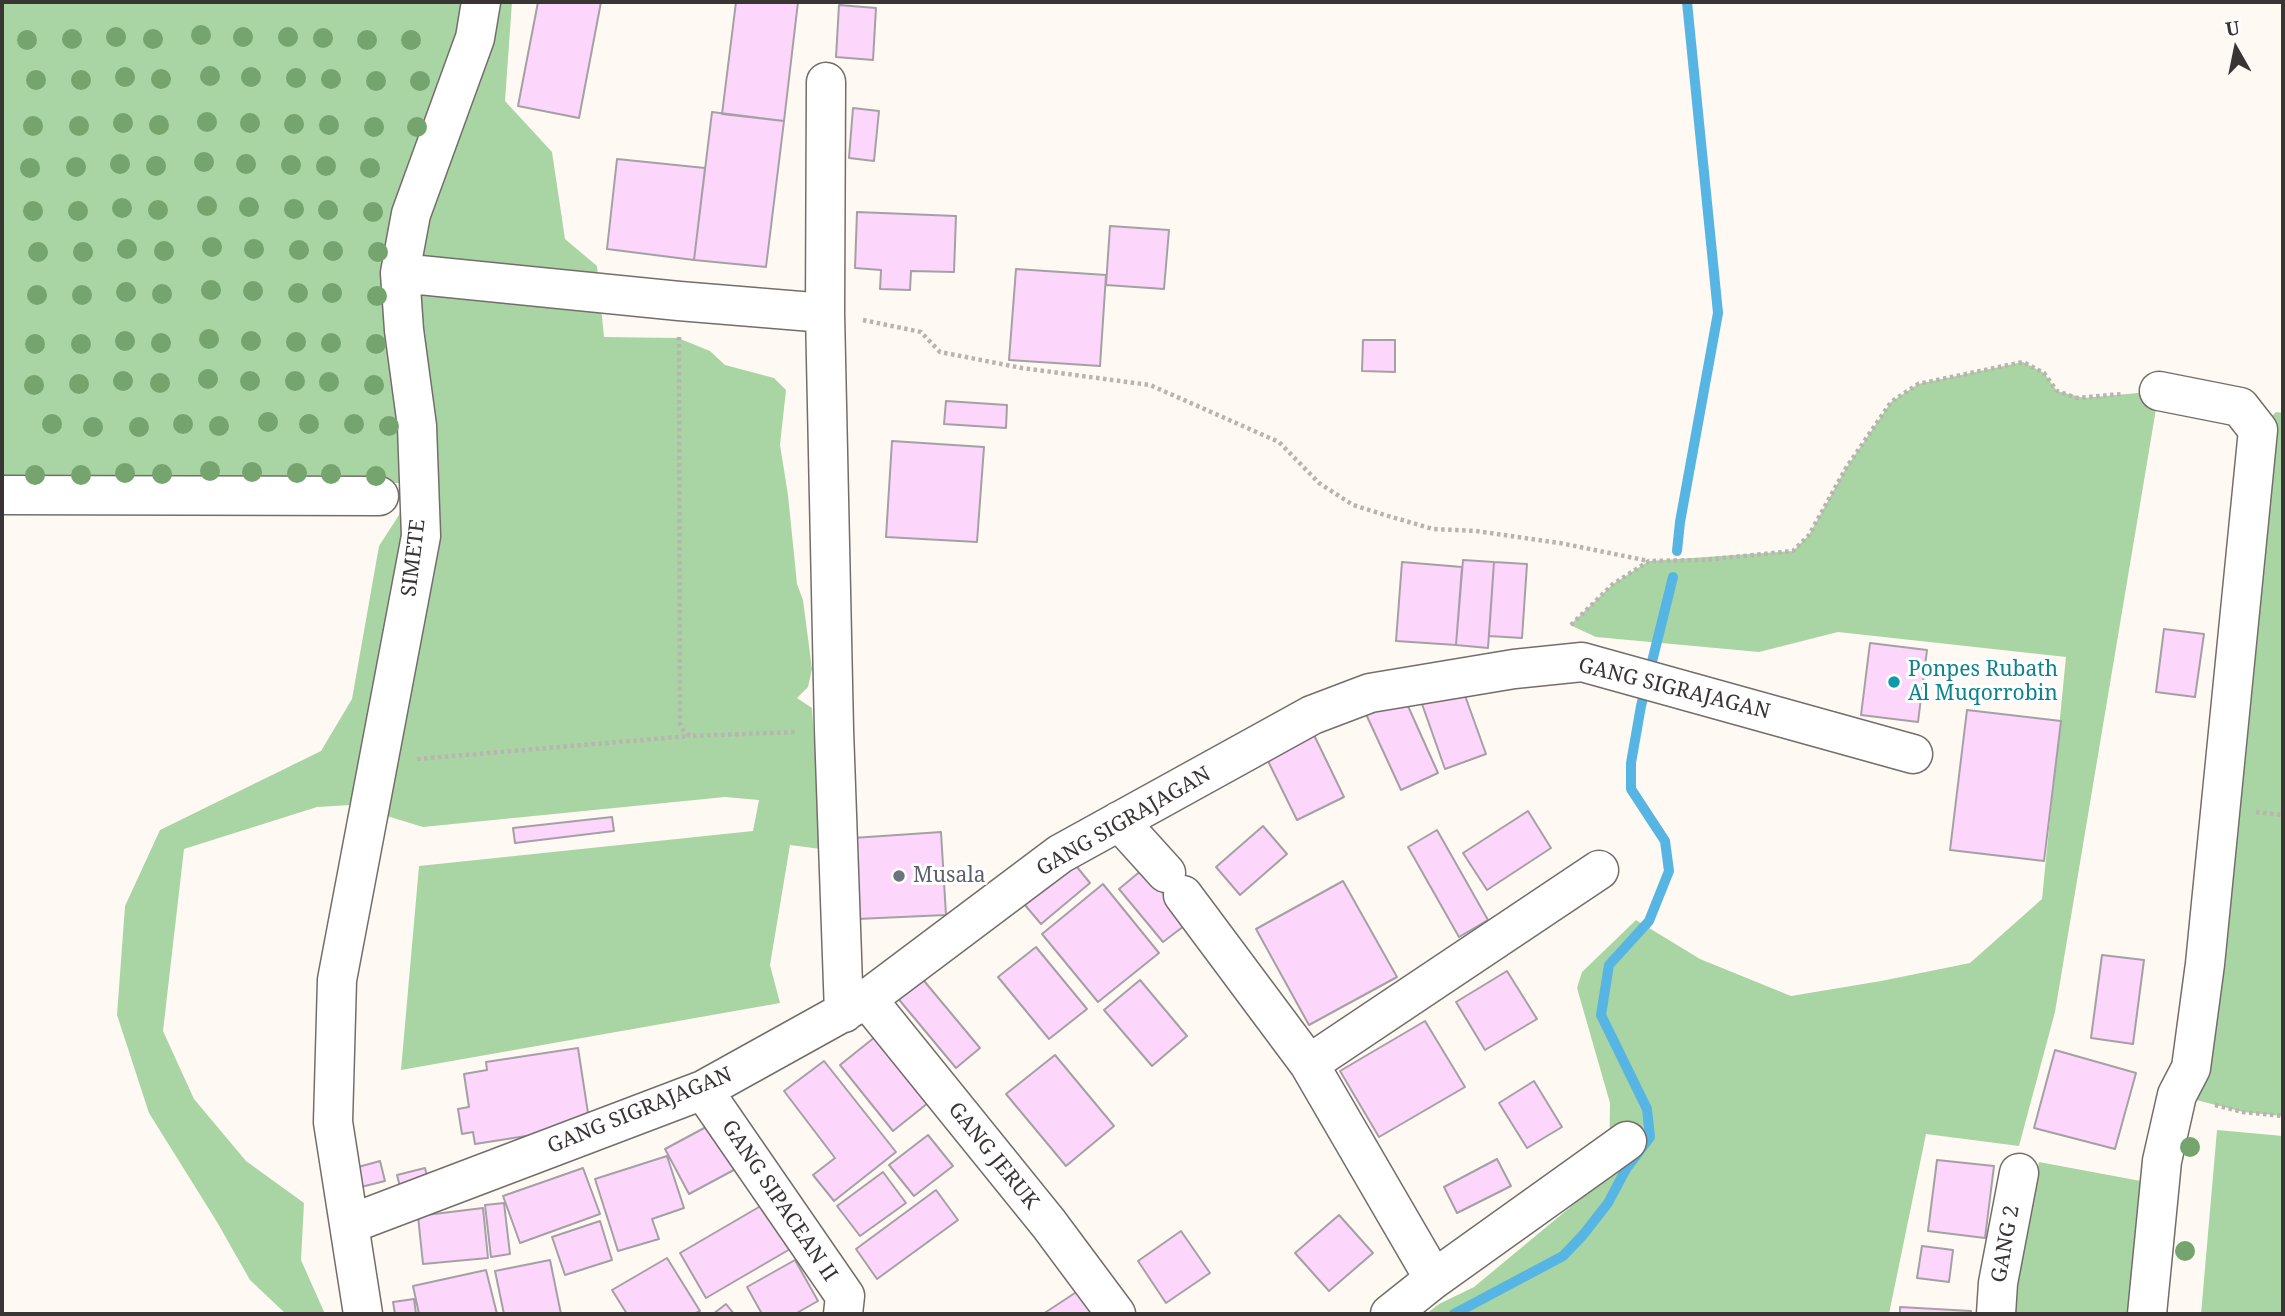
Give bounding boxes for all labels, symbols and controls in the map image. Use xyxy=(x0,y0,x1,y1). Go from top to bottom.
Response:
north arrow xyxy=(2201,14,2271,84)
text: U xyxy=(2224,14,2242,42)
street label: SIMETE xyxy=(397,518,431,598)
street label: GANG SIGRAJAGAN xyxy=(1576,653,1772,725)
place label: Ponpes Rubath Al Muqorrobin xyxy=(1908,657,2058,707)
marker: Ponpes Rubath Al Muqorrobin xyxy=(1886,674,1902,690)
street label: GANG SIGRAJAGAN xyxy=(1033,762,1215,882)
place label: Musala xyxy=(913,863,986,889)
marker: Musala xyxy=(891,868,907,884)
street label: GANG SIGRAJAGAN xyxy=(544,1062,736,1160)
street label: GANG JERUK xyxy=(942,1097,1044,1215)
street label: GANG SIPACEAN II xyxy=(716,1116,842,1286)
street label: GANG 2 xyxy=(1987,1203,2025,1285)

